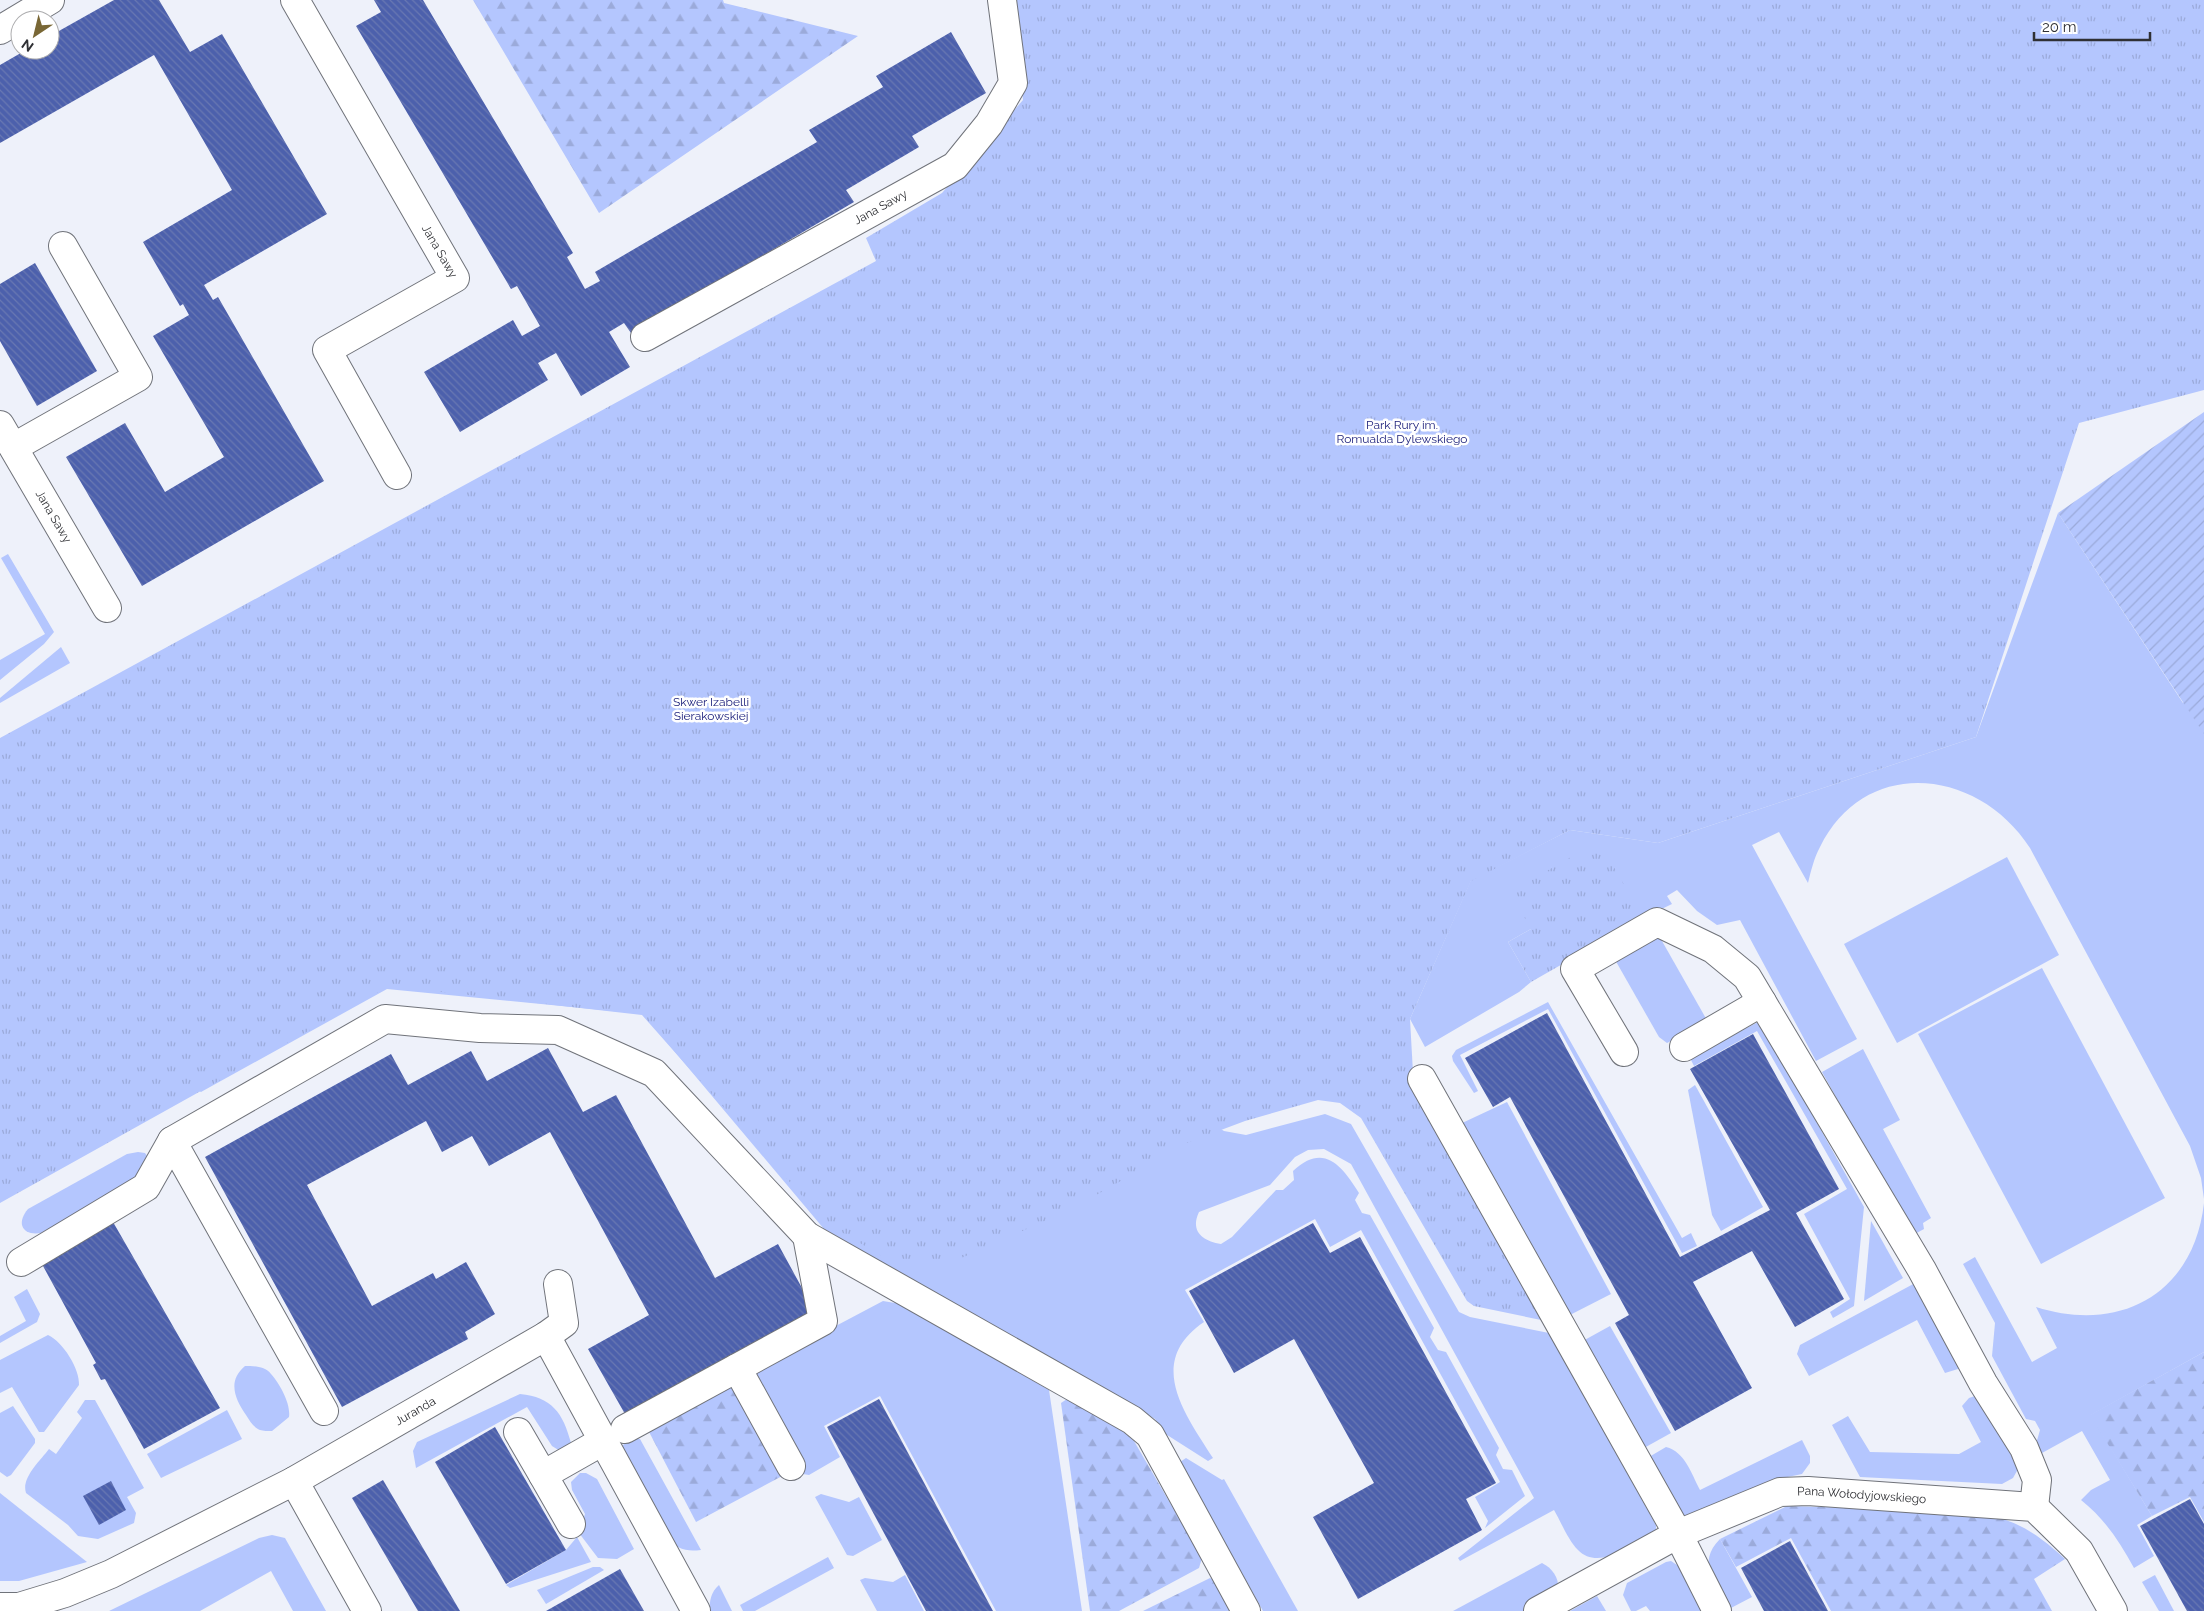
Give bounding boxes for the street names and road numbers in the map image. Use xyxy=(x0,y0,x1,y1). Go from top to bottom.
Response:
street label: Jana Sawy xyxy=(851,187,910,227)
street label: Jana Sawy xyxy=(419,222,461,281)
street label: Jana Sawy xyxy=(33,488,75,546)
street label: Juranda xyxy=(392,1394,438,1428)
street label: Pana Wołodyjowskiego xyxy=(1797,1484,1927,1506)

